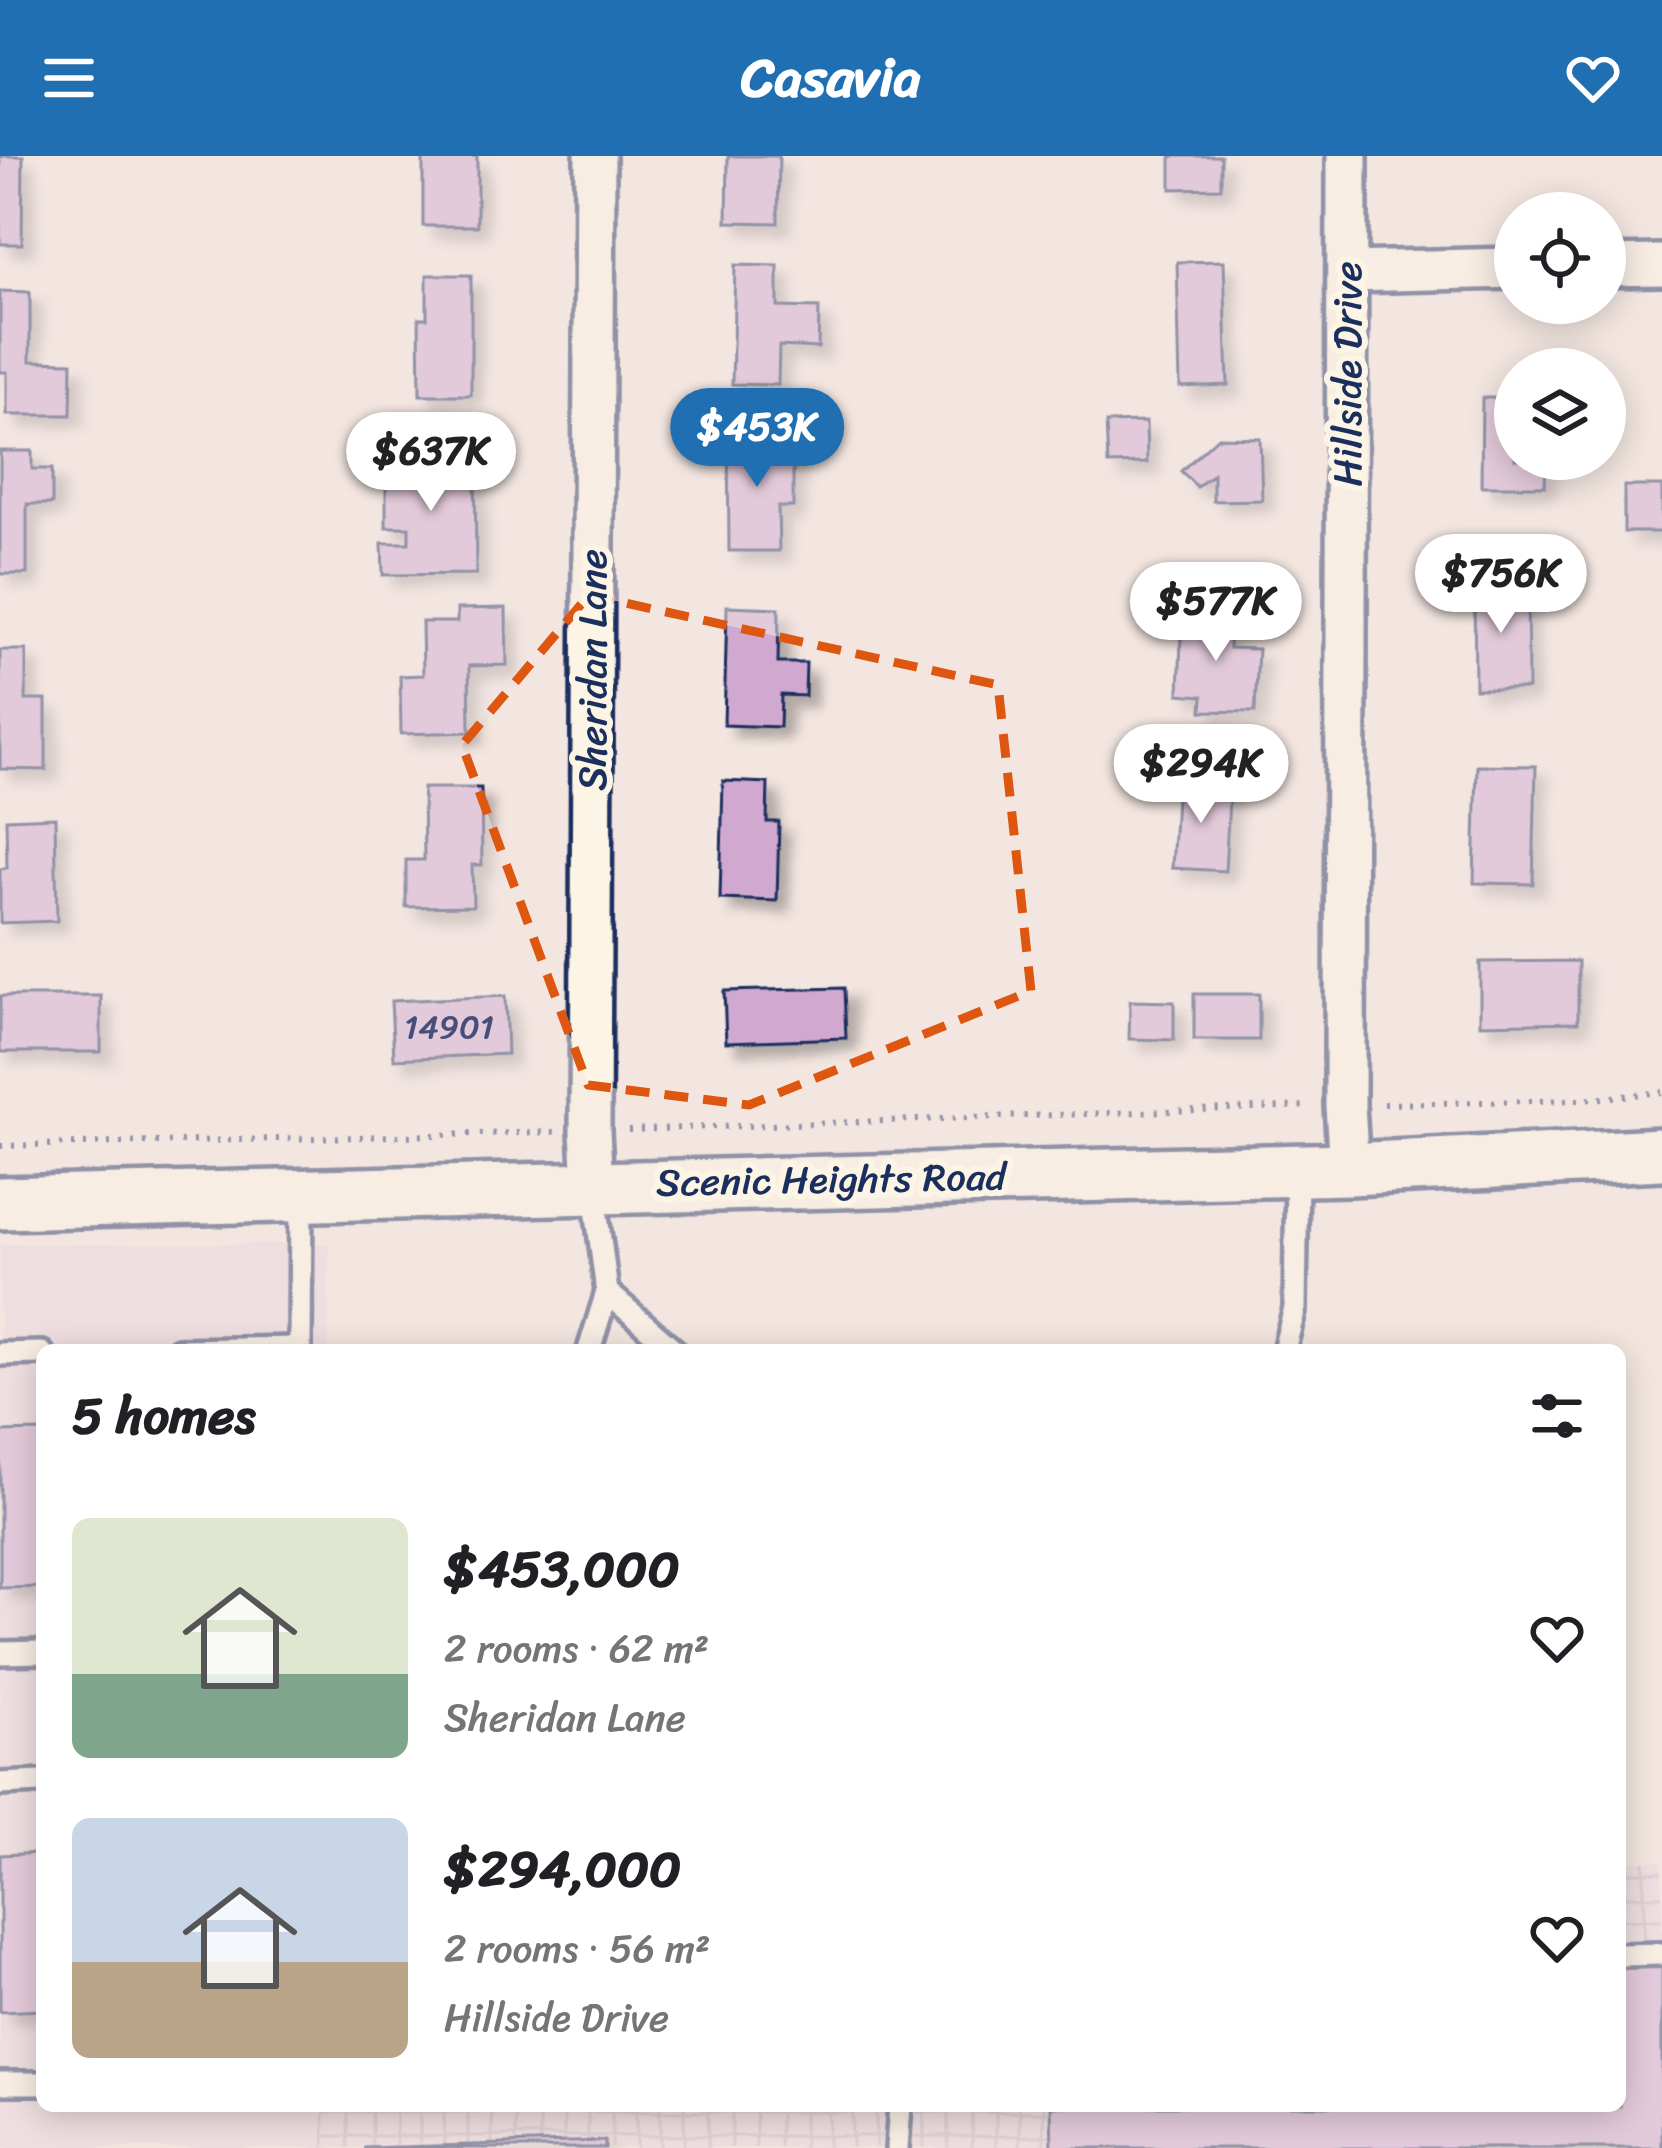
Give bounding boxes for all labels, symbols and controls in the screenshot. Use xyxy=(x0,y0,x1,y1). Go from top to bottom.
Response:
text: Casavia xyxy=(741,30,921,126)
icon: menu xyxy=(36,45,102,111)
icon: heart xyxy=(1560,45,1626,111)
map controls xyxy=(1494,192,1626,480)
button: locate xyxy=(1494,192,1626,324)
street label: Hillside Drive xyxy=(1313,261,1382,487)
button: layers xyxy=(1494,348,1626,480)
pin: $453K xyxy=(673,388,841,490)
text: $453K xyxy=(697,392,817,461)
pin: $637K xyxy=(347,412,515,514)
text: $637K xyxy=(373,416,489,485)
pin: $756K xyxy=(1417,534,1585,636)
text: $756K xyxy=(1442,538,1560,607)
street label: Sheridan Lane xyxy=(558,549,627,791)
pin: $577K xyxy=(1132,562,1300,664)
text: $577K xyxy=(1157,566,1275,635)
pin: $294K xyxy=(1117,724,1285,826)
text: $294K xyxy=(1141,728,1261,797)
house number: 14901 xyxy=(404,998,494,1056)
street label: Scenic Heights Road xyxy=(655,1141,1009,1217)
text: 5 homes xyxy=(72,1371,255,1461)
icon: filters xyxy=(1524,1383,1590,1449)
text: $453,000 xyxy=(444,1524,680,1614)
icon: home xyxy=(168,1566,312,1710)
icon: heart xyxy=(1524,1605,1590,1671)
text: 2 rooms · 62 m² xyxy=(444,1614,709,1683)
text: Sheridan Lane xyxy=(444,1683,686,1752)
text: $294,000 xyxy=(444,1824,681,1914)
icon: home xyxy=(168,1866,312,2010)
icon: heart xyxy=(1524,1905,1590,1971)
text: 2 rooms · 56 m² xyxy=(444,1914,710,1983)
text: Hillside Drive xyxy=(444,1983,669,2052)

